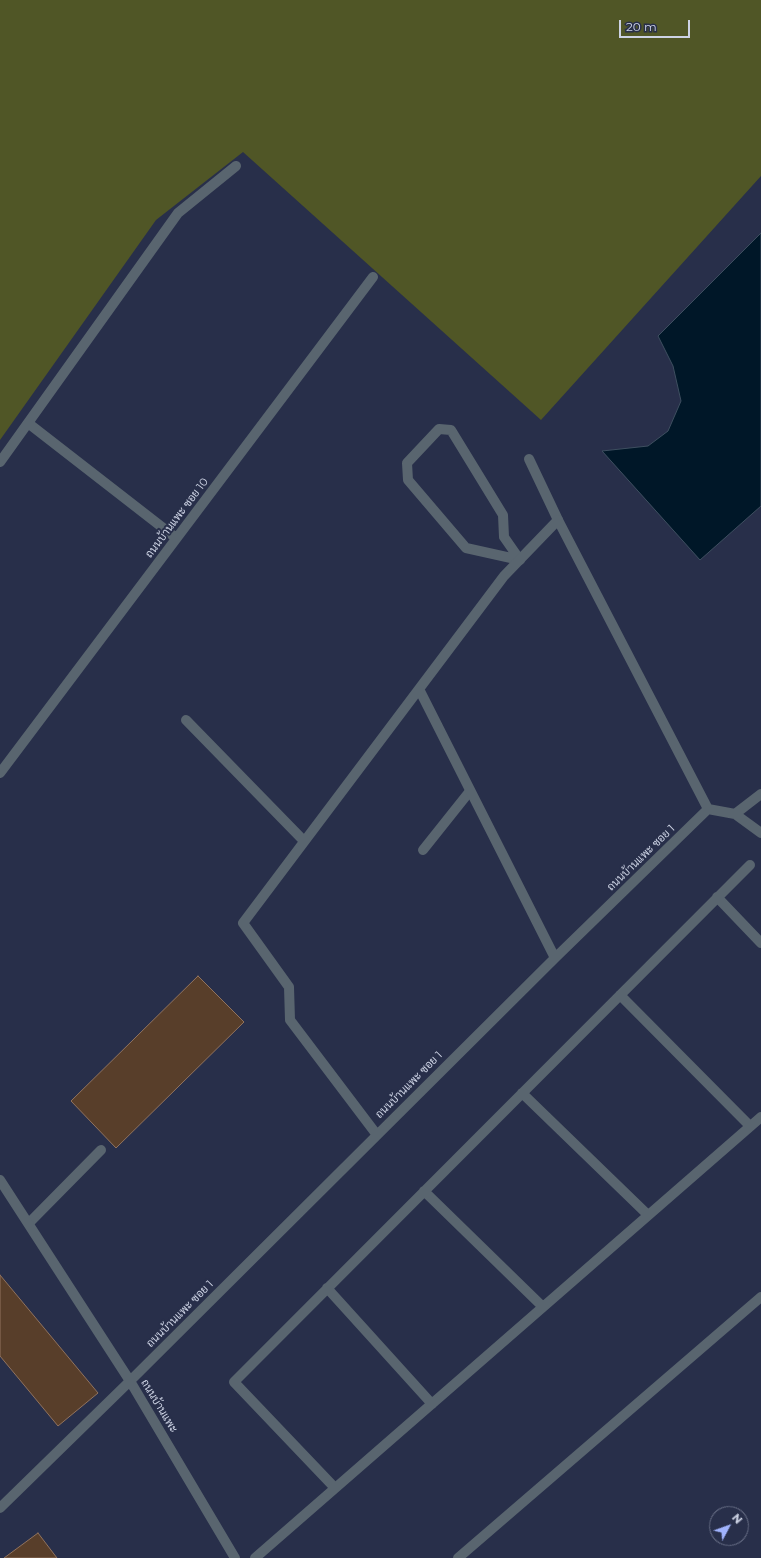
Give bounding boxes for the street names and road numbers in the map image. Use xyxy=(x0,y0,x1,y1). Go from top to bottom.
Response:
street label: ถนนบ้านแพะ ซอย 10 xyxy=(143,475,211,561)
street label: ถนนบ้านแพะ ซอย 1 xyxy=(604,822,678,894)
street label: ถนนบ้านแพะ ซอย 1 xyxy=(373,1049,445,1121)
street label: ถนนบ้านแพะ ซอย 1 xyxy=(144,1278,216,1350)
street label: ถนนบ้านแพะ xyxy=(138,1377,180,1435)

